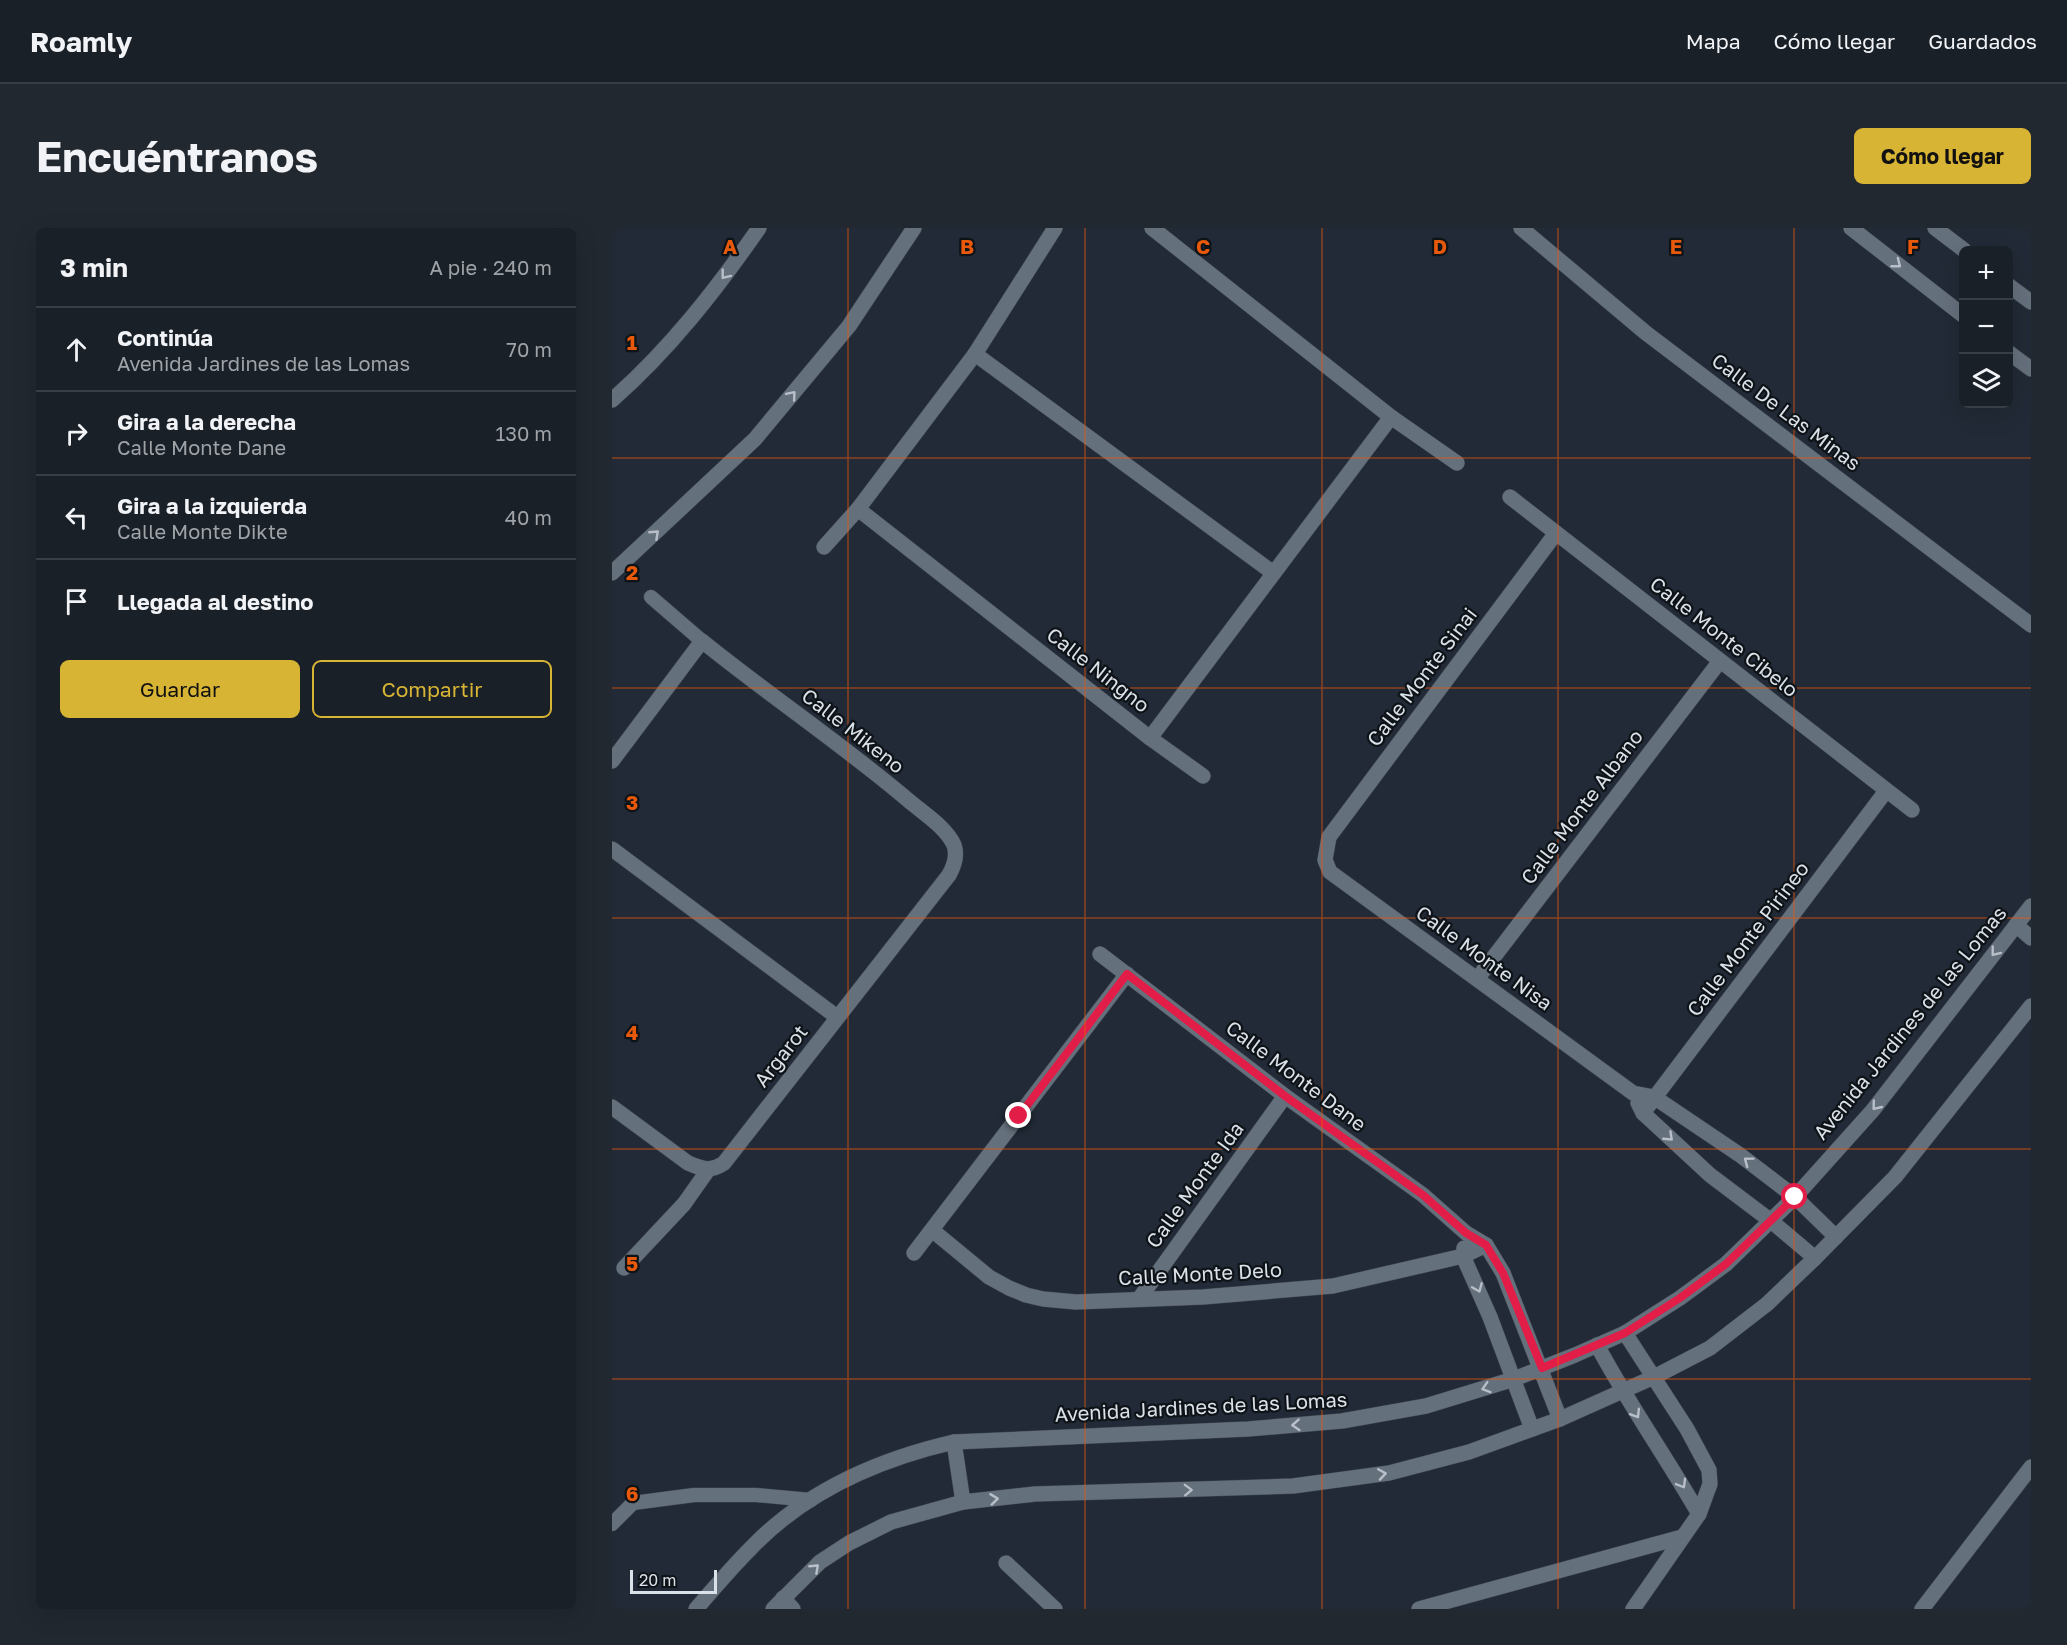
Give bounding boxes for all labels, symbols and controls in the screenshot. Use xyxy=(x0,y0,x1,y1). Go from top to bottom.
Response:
text: Roamly xyxy=(30,25,132,58)
text: Mapa xyxy=(1686,28,1741,54)
text: Cómo llegar xyxy=(1774,28,1895,54)
text: Guardados xyxy=(1928,28,2037,54)
button: Cómo llegar xyxy=(1854,128,2031,184)
text: Encuéntranos xyxy=(36,131,318,181)
text: A xyxy=(723,234,737,258)
text: B xyxy=(960,234,974,258)
text: C xyxy=(1196,234,1210,258)
text: D xyxy=(1433,234,1447,258)
text: E xyxy=(1670,234,1682,258)
text: F xyxy=(1907,234,1919,258)
map controls xyxy=(1959,246,2013,408)
button: + xyxy=(1959,246,2013,300)
text: 3 min xyxy=(60,252,128,283)
text: A pie · 240 m xyxy=(429,255,552,279)
one-way arrow xyxy=(1890,257,1901,268)
one-way arrow xyxy=(722,269,733,280)
button: − xyxy=(1959,300,2013,354)
text: Continúa xyxy=(117,324,213,351)
text: 1 xyxy=(627,330,637,354)
icon: ahead xyxy=(60,333,93,366)
text: 70 m xyxy=(506,337,552,361)
street label: Calle De Las Minas xyxy=(1708,347,1866,475)
text: Avenida Jardines de las Lomas xyxy=(117,351,410,375)
button: layers xyxy=(1959,354,2013,408)
one-way arrow xyxy=(785,391,796,402)
text: Gira a la derecha xyxy=(117,408,296,435)
icon: right xyxy=(60,417,93,450)
text: 130 m xyxy=(496,421,552,445)
text: Calle Monte Dane xyxy=(117,435,286,459)
text: Gira a la izquierda xyxy=(117,492,307,519)
icon: left xyxy=(60,501,93,534)
text: 40 m xyxy=(505,505,552,529)
text: Calle Monte Dikte xyxy=(117,519,288,543)
one-way arrow xyxy=(649,530,659,541)
text: 2 xyxy=(626,560,638,584)
street label: Calle Monte Cibelo xyxy=(1646,571,1803,701)
icon: arrive xyxy=(60,585,93,618)
text: Llegada al destino xyxy=(117,588,314,615)
street label: Calle Monte Sinai xyxy=(1361,602,1481,750)
street label: Calle Ningno xyxy=(1043,622,1155,717)
button: Guardar xyxy=(60,660,300,718)
button: Compartir xyxy=(312,660,552,718)
street label: Calle Mikeno xyxy=(798,683,910,778)
street label: Calle Monte Albano xyxy=(1515,724,1647,888)
text: 3 xyxy=(626,790,638,814)
street label: Calle Monte Pirineo xyxy=(1681,856,1813,1021)
street label: Calle Monte Nisa xyxy=(1412,900,1557,1015)
street label: Avenida Jardines de las Lomas xyxy=(1808,901,2011,1144)
one-way arrow xyxy=(1991,945,2002,956)
street label: Calle Monte Dane xyxy=(1222,1015,1371,1136)
text: 4 xyxy=(626,1020,638,1044)
street label: Argarot xyxy=(749,1020,812,1091)
one-way arrow xyxy=(1872,1100,1883,1111)
route end xyxy=(1005,1102,1031,1128)
street label: Calle Monte Ida xyxy=(1140,1117,1248,1252)
one-way arrow xyxy=(1663,1130,1673,1141)
one-way arrow xyxy=(1744,1158,1755,1169)
route start xyxy=(1781,1183,1807,1209)
text: 5 xyxy=(626,1251,638,1275)
street label: Calle Monte Delo xyxy=(1118,1257,1282,1289)
one-way arrow xyxy=(1471,1282,1483,1293)
one-way arrow xyxy=(1481,1380,1492,1393)
street label: Avenida Jardines de las Lomas xyxy=(1054,1386,1348,1426)
one-way arrow xyxy=(1629,1408,1641,1418)
one-way arrow xyxy=(1291,1418,1300,1431)
one-way arrow xyxy=(1377,1468,1387,1481)
one-way arrow xyxy=(1674,1477,1686,1488)
text: 6 xyxy=(626,1481,638,1505)
one-way arrow xyxy=(1184,1483,1193,1496)
one-way arrow xyxy=(989,1493,998,1505)
one-way arrow xyxy=(808,1564,818,1575)
scale bar xyxy=(630,1567,717,1594)
text: 20 m xyxy=(639,1570,676,1590)

